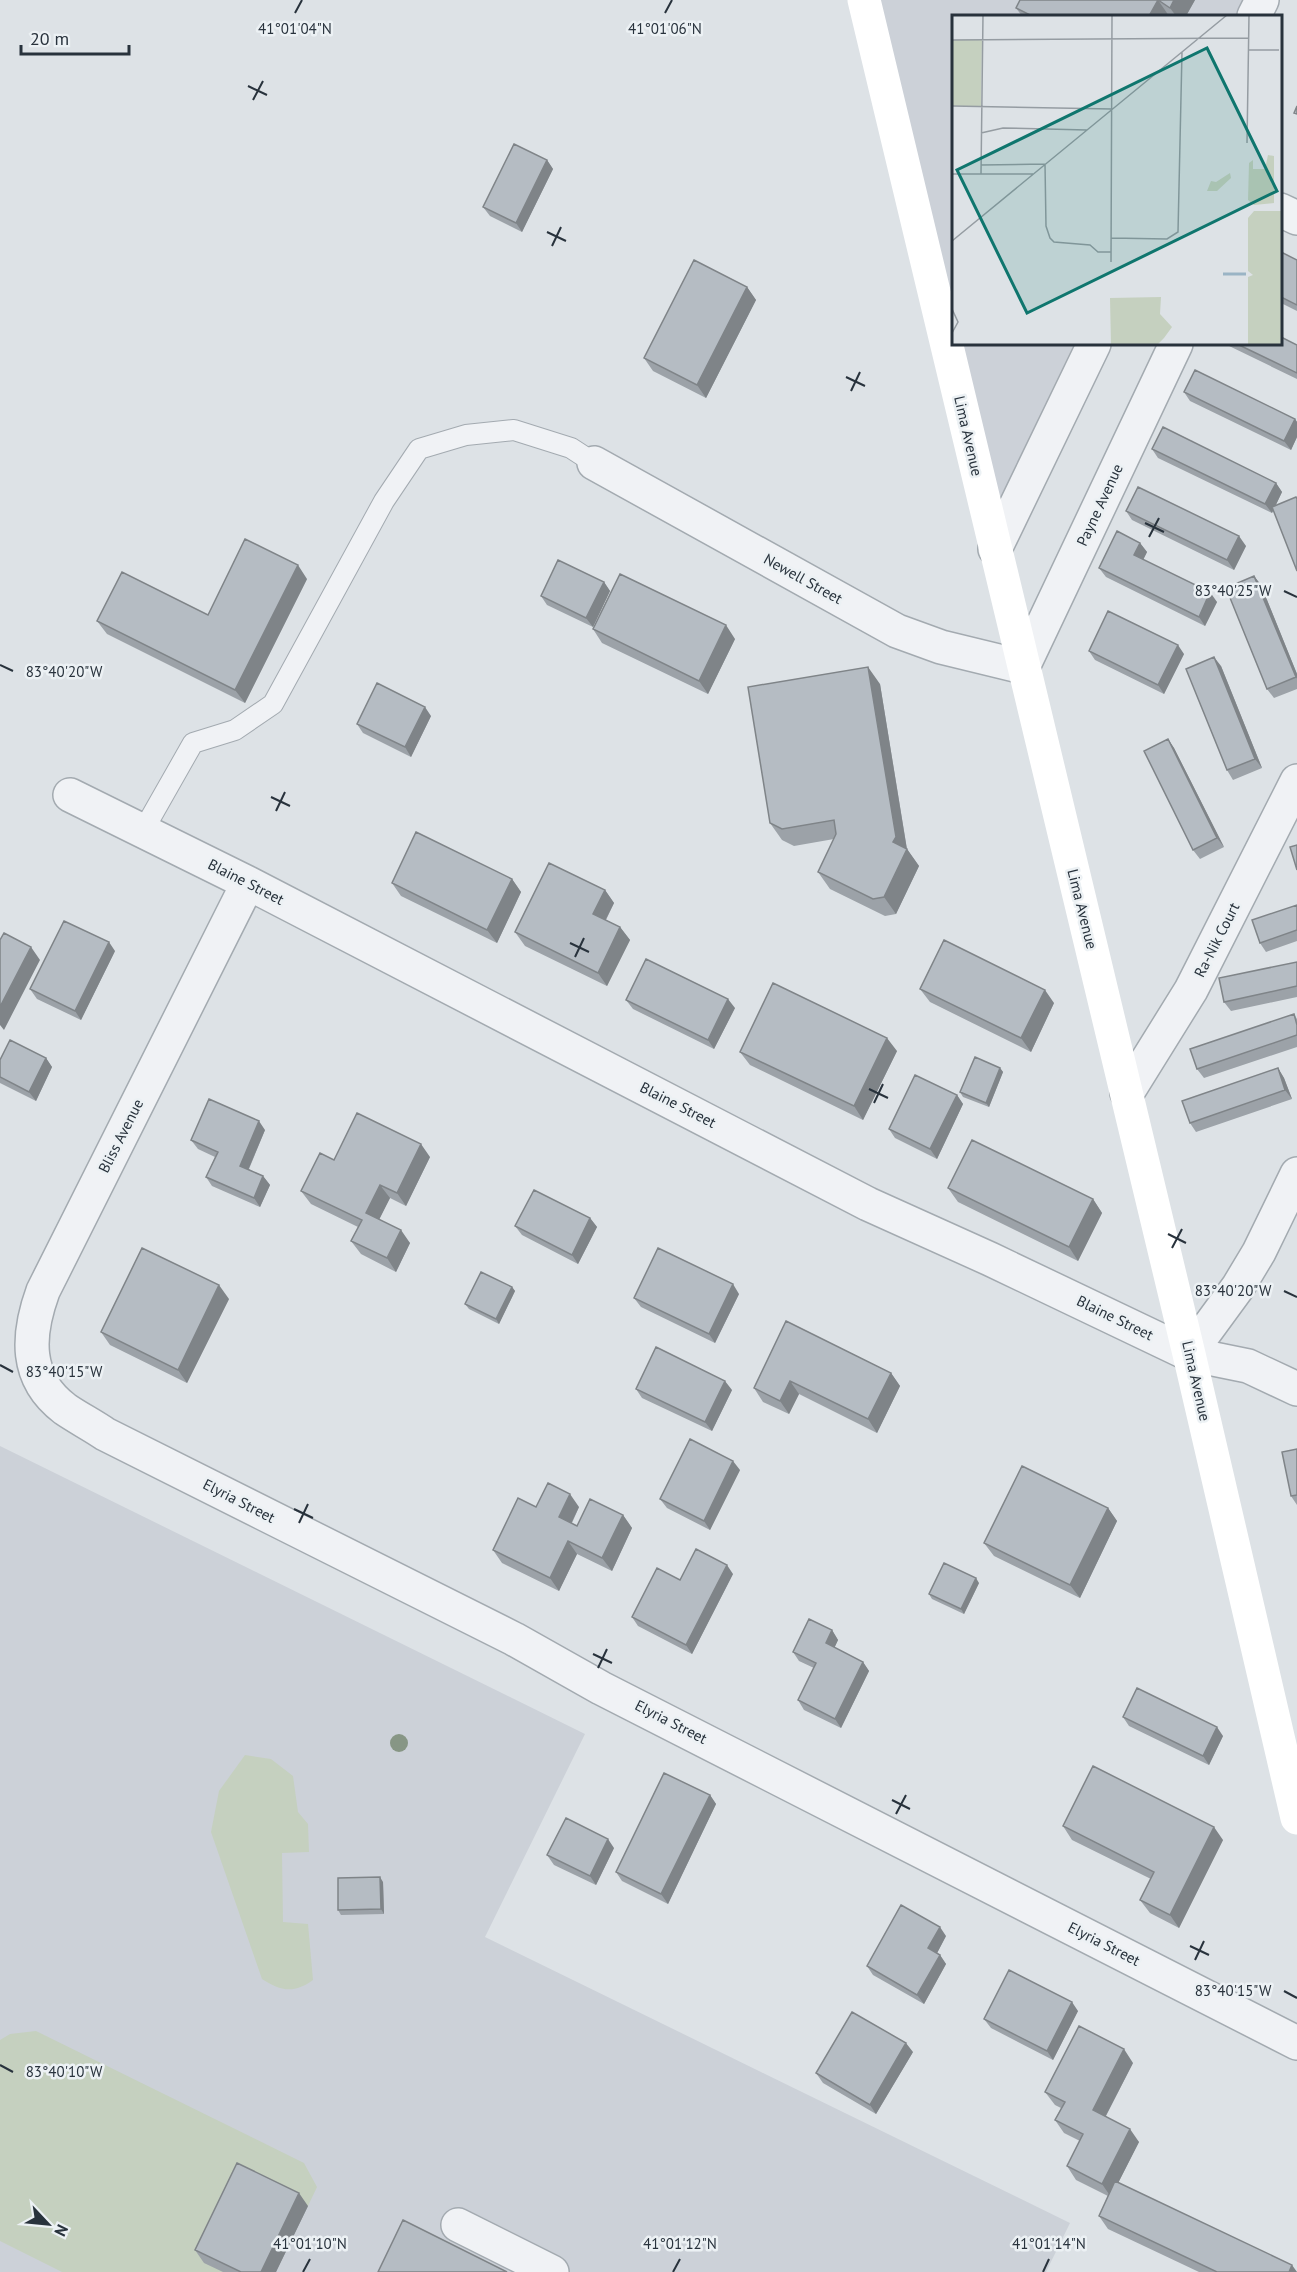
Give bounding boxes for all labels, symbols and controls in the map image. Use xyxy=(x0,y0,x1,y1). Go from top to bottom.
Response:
inset map xyxy=(952,15,1282,345)
scale bar xyxy=(21,18,129,56)
text: 41°01'04"N xyxy=(258,19,332,38)
text: 41°01'06"N xyxy=(628,19,702,38)
text: 20 m xyxy=(30,27,69,50)
street label: Lima Avenue xyxy=(950,394,987,478)
street label: Payne Avenue xyxy=(1072,461,1127,549)
street label: Newell Street xyxy=(761,549,846,608)
text: 83°40'25"W xyxy=(1195,581,1272,600)
text: 83°40'20"W xyxy=(26,662,103,681)
street label: Blaine Street xyxy=(205,854,287,909)
street label: Lima Avenue xyxy=(1063,867,1102,951)
street label: Ra-Nik Court xyxy=(1190,899,1243,980)
street label: Blaine Street xyxy=(637,1077,719,1132)
street label: Bliss Avenue xyxy=(94,1096,147,1176)
text: 83°40'20"W xyxy=(1195,1281,1272,1300)
street label: Blaine Street xyxy=(1074,1291,1157,1344)
street label: Lima Avenue xyxy=(1178,1339,1215,1423)
text: 83°40'15"W xyxy=(26,1362,103,1381)
street label: Elyria Street xyxy=(200,1474,278,1527)
street label: Elyria Street xyxy=(632,1695,710,1748)
street label: Elyria Street xyxy=(1065,1917,1143,1970)
text: 83°40'15"W xyxy=(1195,1981,1272,2000)
text: 83°40'10"W xyxy=(26,2062,103,2081)
north arrow xyxy=(18,2194,78,2254)
text: N xyxy=(50,2221,73,2240)
text: 41°01'10"N xyxy=(273,2234,347,2253)
text: 41°01'12"N xyxy=(643,2234,717,2253)
text: 41°01'14"N xyxy=(1012,2234,1086,2253)

